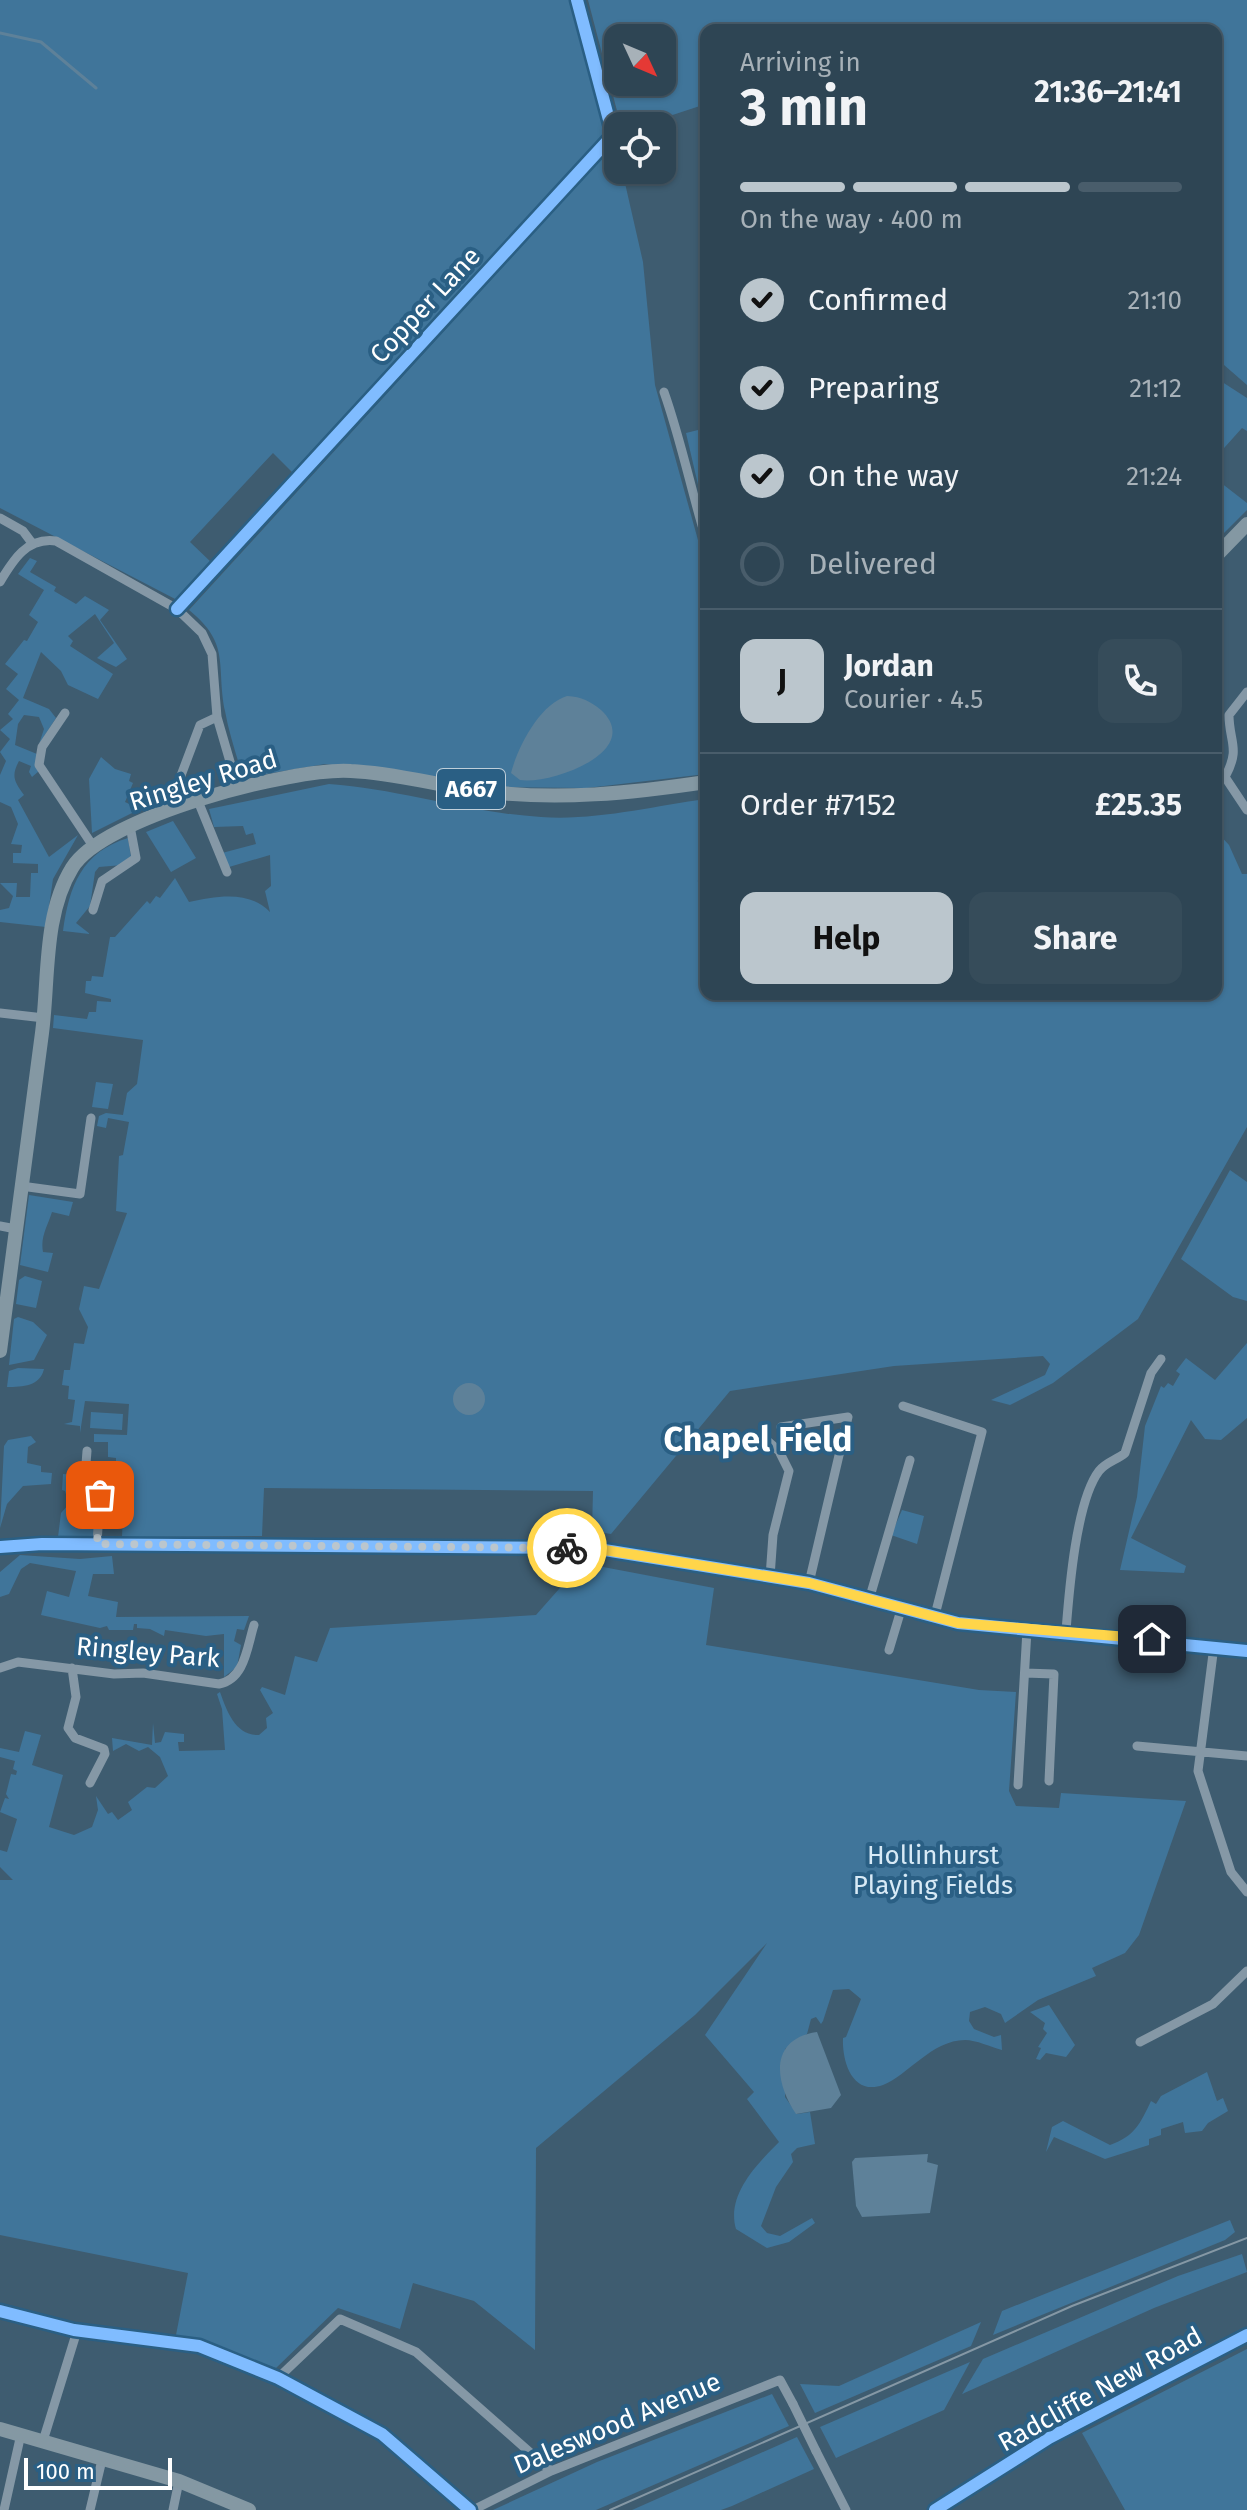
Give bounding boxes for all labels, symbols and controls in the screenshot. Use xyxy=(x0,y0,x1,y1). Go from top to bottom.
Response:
north arrow xyxy=(604,24,676,96)
map controls xyxy=(604,24,676,184)
text: Arriving in xyxy=(740,47,861,78)
text: 21:36–21:41 xyxy=(1034,74,1182,110)
text: 3 min xyxy=(740,76,868,139)
button: locate xyxy=(604,112,676,184)
text: On the way · 400 m xyxy=(740,204,963,235)
street label: Copper Lane xyxy=(364,241,487,370)
icon: check xyxy=(740,278,784,322)
text: Confirmed xyxy=(808,282,948,318)
text: 21:10 xyxy=(1128,285,1182,316)
icon: check xyxy=(740,366,784,410)
text: Preparing xyxy=(808,370,939,406)
text: 21:12 xyxy=(1129,373,1182,404)
icon: check xyxy=(740,454,784,498)
text: On the way xyxy=(808,458,959,494)
text: 21:24 xyxy=(1126,461,1182,492)
text: Delivered xyxy=(808,546,937,582)
button: phone xyxy=(1098,639,1182,723)
text: Jordan xyxy=(844,648,934,684)
text: J xyxy=(777,663,787,699)
text: Courier · 4.5 xyxy=(844,684,983,715)
street label: Ringley Road xyxy=(125,743,281,818)
road number: A667 xyxy=(437,769,505,809)
text: Order #7152 xyxy=(740,787,896,823)
text: £25.35 xyxy=(1095,787,1182,823)
button: Help xyxy=(740,892,953,984)
button: Share xyxy=(969,892,1182,984)
district label: Chapel Field xyxy=(664,1419,852,1460)
pin xyxy=(66,1461,134,1529)
icon: bag xyxy=(78,1473,122,1517)
courier xyxy=(527,1508,607,1588)
icon: bike xyxy=(545,1526,589,1570)
pin xyxy=(1118,1605,1186,1673)
icon: home xyxy=(1130,1617,1174,1661)
street label: Ringley Park xyxy=(75,1631,222,1674)
park label: Hollinhurst Playing Fields xyxy=(853,1840,1013,1901)
street label: Radcliffe New Road xyxy=(993,2321,1208,2458)
street label: Daleswood Avenue xyxy=(509,2366,725,2481)
scale bar xyxy=(24,2454,172,2490)
text: 100 m xyxy=(36,2458,95,2485)

